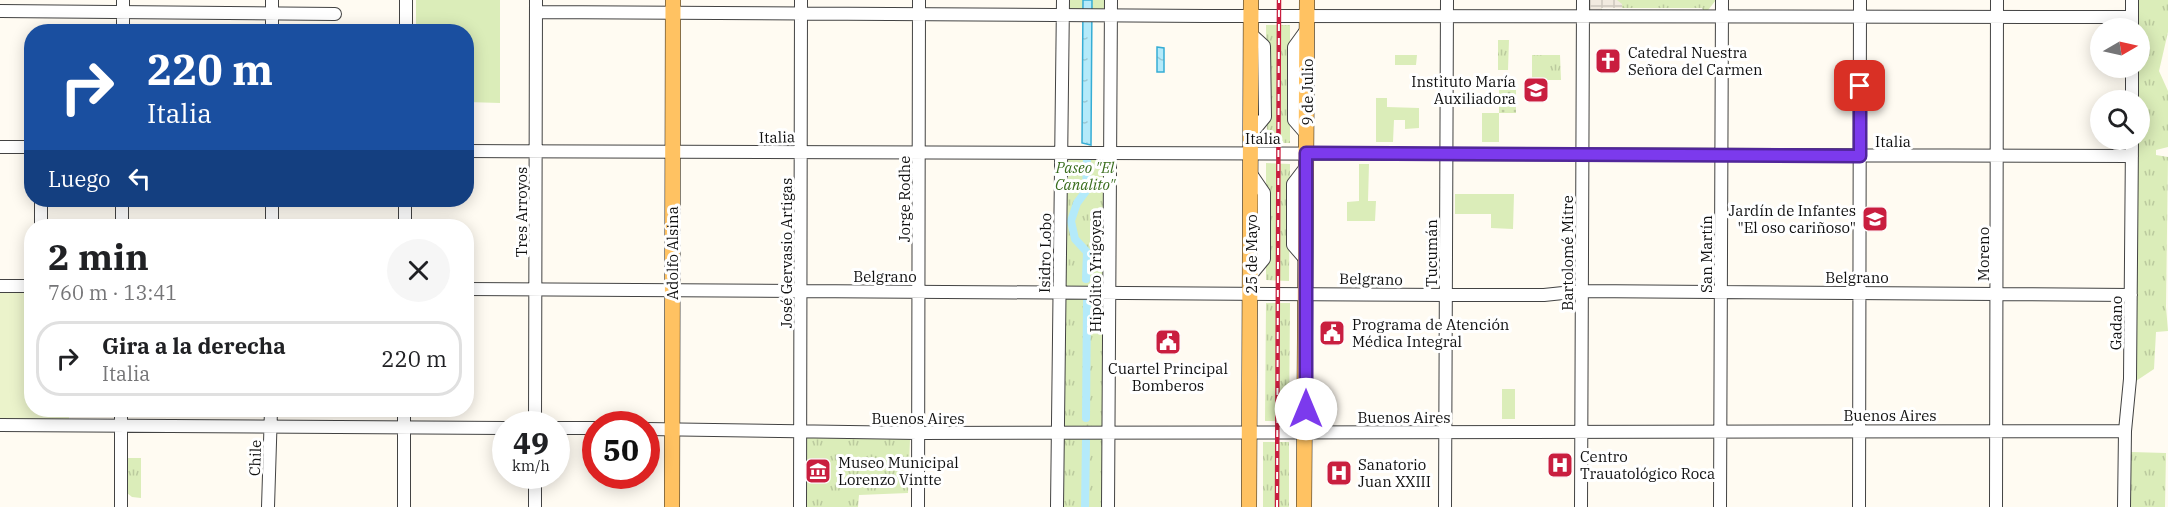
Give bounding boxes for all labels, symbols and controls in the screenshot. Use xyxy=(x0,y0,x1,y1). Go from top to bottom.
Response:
north arrow xyxy=(2090,18,2150,78)
map controls xyxy=(2090,18,2150,150)
text: 220 m xyxy=(147,42,273,97)
place label: Catedral Nuestra Señora del Carmen xyxy=(1628,43,1763,79)
church icon: Catedral Nuestra Señora del Carmen xyxy=(1593,46,1623,76)
icon: right xyxy=(48,48,126,126)
street label: 9 de Julio xyxy=(1298,59,1317,125)
pin xyxy=(1834,60,1885,111)
icon: arrive xyxy=(1843,69,1876,102)
place label: Instituto María Auxiliadora xyxy=(1411,72,1516,108)
school or university icon: Instituto María Auxiliadora xyxy=(1521,75,1551,105)
button: search xyxy=(2090,90,2150,150)
text: Italia xyxy=(147,95,212,130)
street label: Italia xyxy=(759,127,795,147)
street label: Italia xyxy=(1245,129,1281,148)
street label: Italia xyxy=(1875,132,1911,151)
street label: Jorge Rodhe xyxy=(895,156,914,242)
park label: Paseo "El Canalito" xyxy=(1055,158,1116,194)
icon: left xyxy=(123,162,156,195)
text: Luego xyxy=(48,164,111,193)
street label: Tres Arroyos xyxy=(512,167,531,257)
street label: José Gervasio Artigas xyxy=(777,178,796,328)
street label: Bartolomé Mitre xyxy=(1558,195,1577,311)
place label: Jardín de Infantes "El oso cariñoso" xyxy=(1728,201,1856,237)
school or university icon: Jardín de Infantes "El oso cariñoso" xyxy=(1860,204,1890,234)
street label: Adolfo Alsina xyxy=(663,206,682,300)
street label: Hipólito Yrigoyen xyxy=(1086,209,1105,332)
street label: Isidro Lobo xyxy=(1035,213,1055,293)
street label: 25 de Mayo xyxy=(1242,214,1261,294)
street label: San Martín xyxy=(1697,215,1716,293)
street label: Tucumán xyxy=(1422,219,1441,287)
street label: Moreno xyxy=(1974,227,1993,281)
text: 2 min xyxy=(48,233,149,280)
button: close xyxy=(387,239,450,302)
street label: Belgrano xyxy=(853,267,917,286)
street label: Belgrano xyxy=(1825,268,1889,287)
street label: Belgrano xyxy=(1339,269,1403,289)
text: 760 m · 13:41 xyxy=(48,279,177,306)
street label: Gadano xyxy=(2106,296,2126,350)
place label: Programa de Atención Médica Integral xyxy=(1352,315,1510,351)
public building icon: Programa de Atención Médica Integral xyxy=(1317,318,1347,348)
public building icon: Cuartel Principal Bomberos xyxy=(1153,327,1183,357)
text: Gira a la derecha xyxy=(102,331,286,360)
icon: right xyxy=(51,342,84,375)
text: 220 m xyxy=(381,344,447,373)
place label: Cuartel Principal Bomberos xyxy=(1108,359,1228,395)
text: Italia xyxy=(102,360,150,387)
position arrow xyxy=(1274,377,1338,441)
street label: Buenos Aires xyxy=(1843,406,1937,425)
street label: Buenos Aires xyxy=(1357,408,1451,427)
street label: Buenos Aires xyxy=(871,409,965,428)
speed limit sign: 50 xyxy=(582,411,660,489)
text: 49 xyxy=(513,423,549,462)
street label: Chile xyxy=(245,439,265,477)
place label: Centro Trauatológico Roca xyxy=(1580,447,1715,483)
hospital icon: Centro Trauatológico Roca xyxy=(1545,450,1575,480)
place label: Museo Municipal Lorenzo Vintte xyxy=(838,453,959,489)
place label: Sanatorio Juan XXIII xyxy=(1358,455,1431,491)
text: km/h xyxy=(512,456,550,475)
museum icon: Museo Municipal Lorenzo Vintte xyxy=(803,456,833,486)
hospital icon: Sanatorio Juan XXIII xyxy=(1324,458,1354,488)

